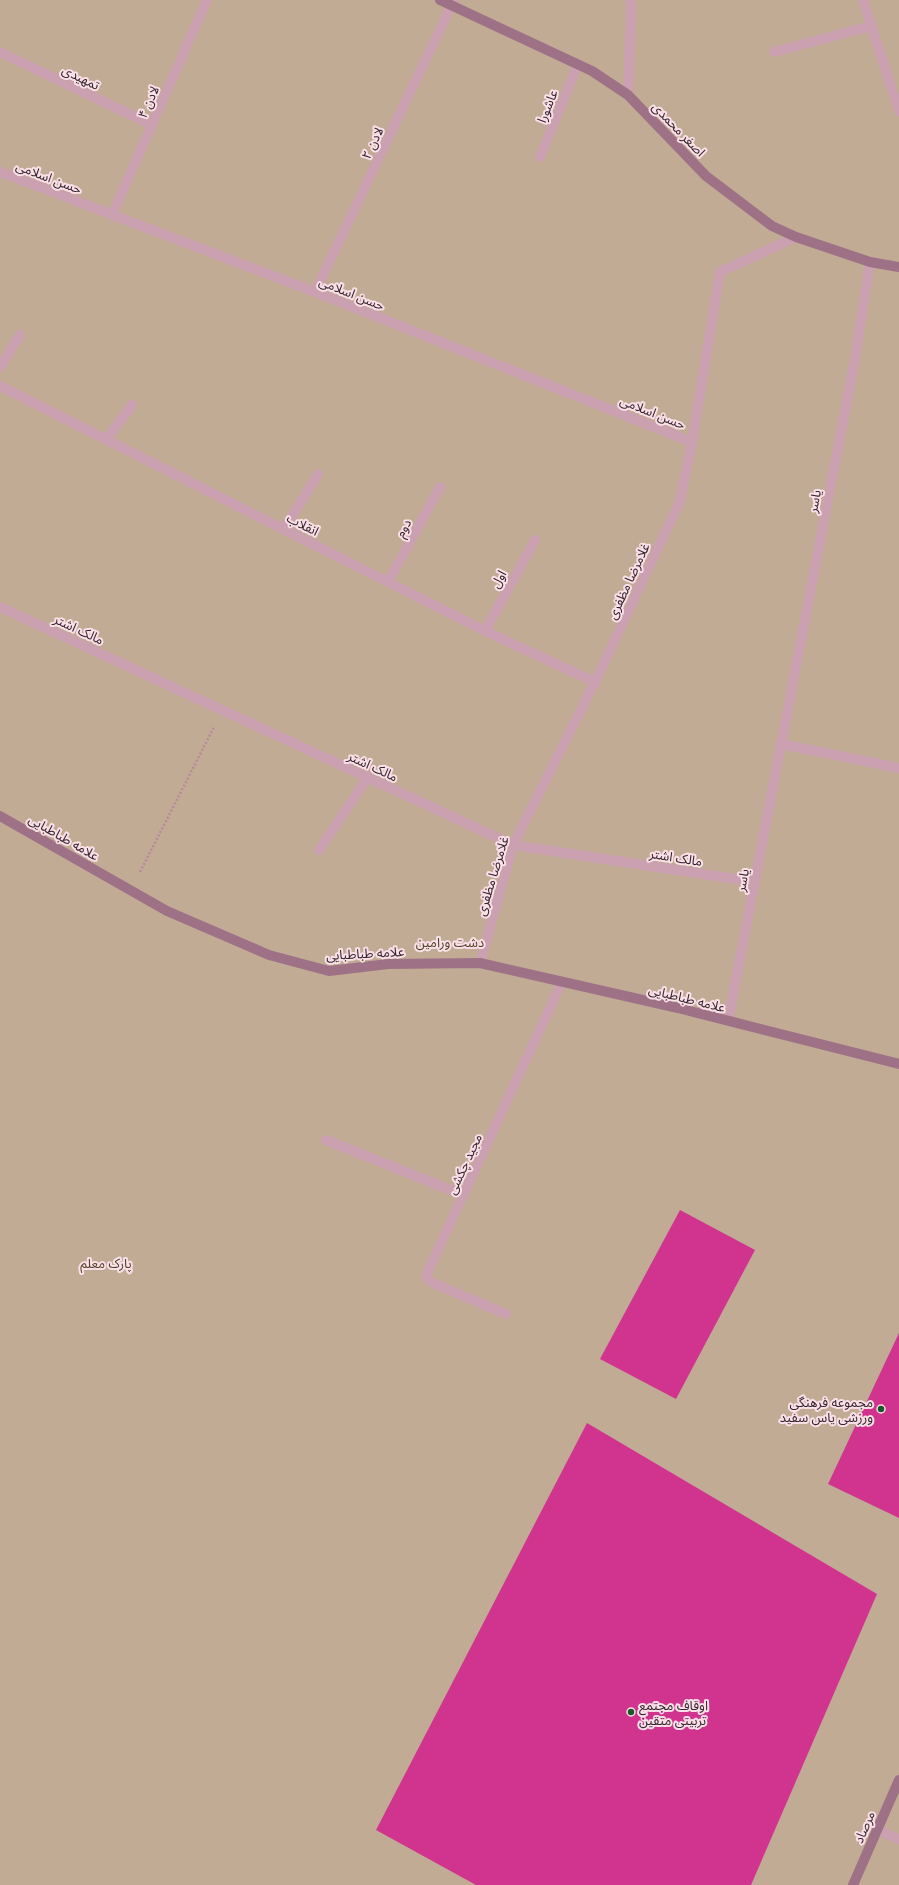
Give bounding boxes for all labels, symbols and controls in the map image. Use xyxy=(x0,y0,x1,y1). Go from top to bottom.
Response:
street label: تمهیدی xyxy=(59,60,103,94)
street label: لادن ۴ xyxy=(133,83,163,121)
street label: عاشورا xyxy=(532,86,562,125)
street label: اصغر محمدی xyxy=(648,98,710,160)
street label: لادن ۲ xyxy=(357,124,387,162)
street label: حسن اسلامی xyxy=(14,156,85,198)
street label: حسن اسلامی xyxy=(317,272,388,314)
street label: حسن اسلامی xyxy=(618,391,689,433)
street label: یاسر xyxy=(803,488,825,515)
street label: انقلاب xyxy=(284,508,322,540)
street label: دوم xyxy=(391,516,416,541)
street label: غلامرضا مظفری xyxy=(602,539,654,622)
street label: اول xyxy=(486,567,510,591)
street label: مالک اشتر xyxy=(50,609,107,648)
street label: مالک اشتر xyxy=(344,746,401,785)
street label: علامه طباطبایی xyxy=(26,810,103,865)
street label: غلامرضا مظفری xyxy=(471,834,513,918)
street label: مالک اشتر xyxy=(647,844,704,870)
street label: یاسر xyxy=(731,867,753,894)
park label: دشت ورامین xyxy=(416,933,484,951)
street label: علامه طباطبایی xyxy=(325,942,405,964)
street label: علامه طباطبایی xyxy=(647,980,728,1016)
street label: مجید چکشی xyxy=(442,1131,487,1198)
park label: پارک معلم xyxy=(80,1254,132,1274)
place label: مجموعه فرهنگی ورزشی یاس سفید xyxy=(780,1393,873,1426)
marker: مجموعه فرهنگی ورزشی یاس سفید xyxy=(876,1404,886,1414)
place label: اوقاف مجتمع تربیتی متقین xyxy=(639,1696,708,1729)
marker: اوقاف مجتمع تربیتی متقین xyxy=(626,1707,636,1717)
street label: مرصاد xyxy=(849,1808,879,1846)

